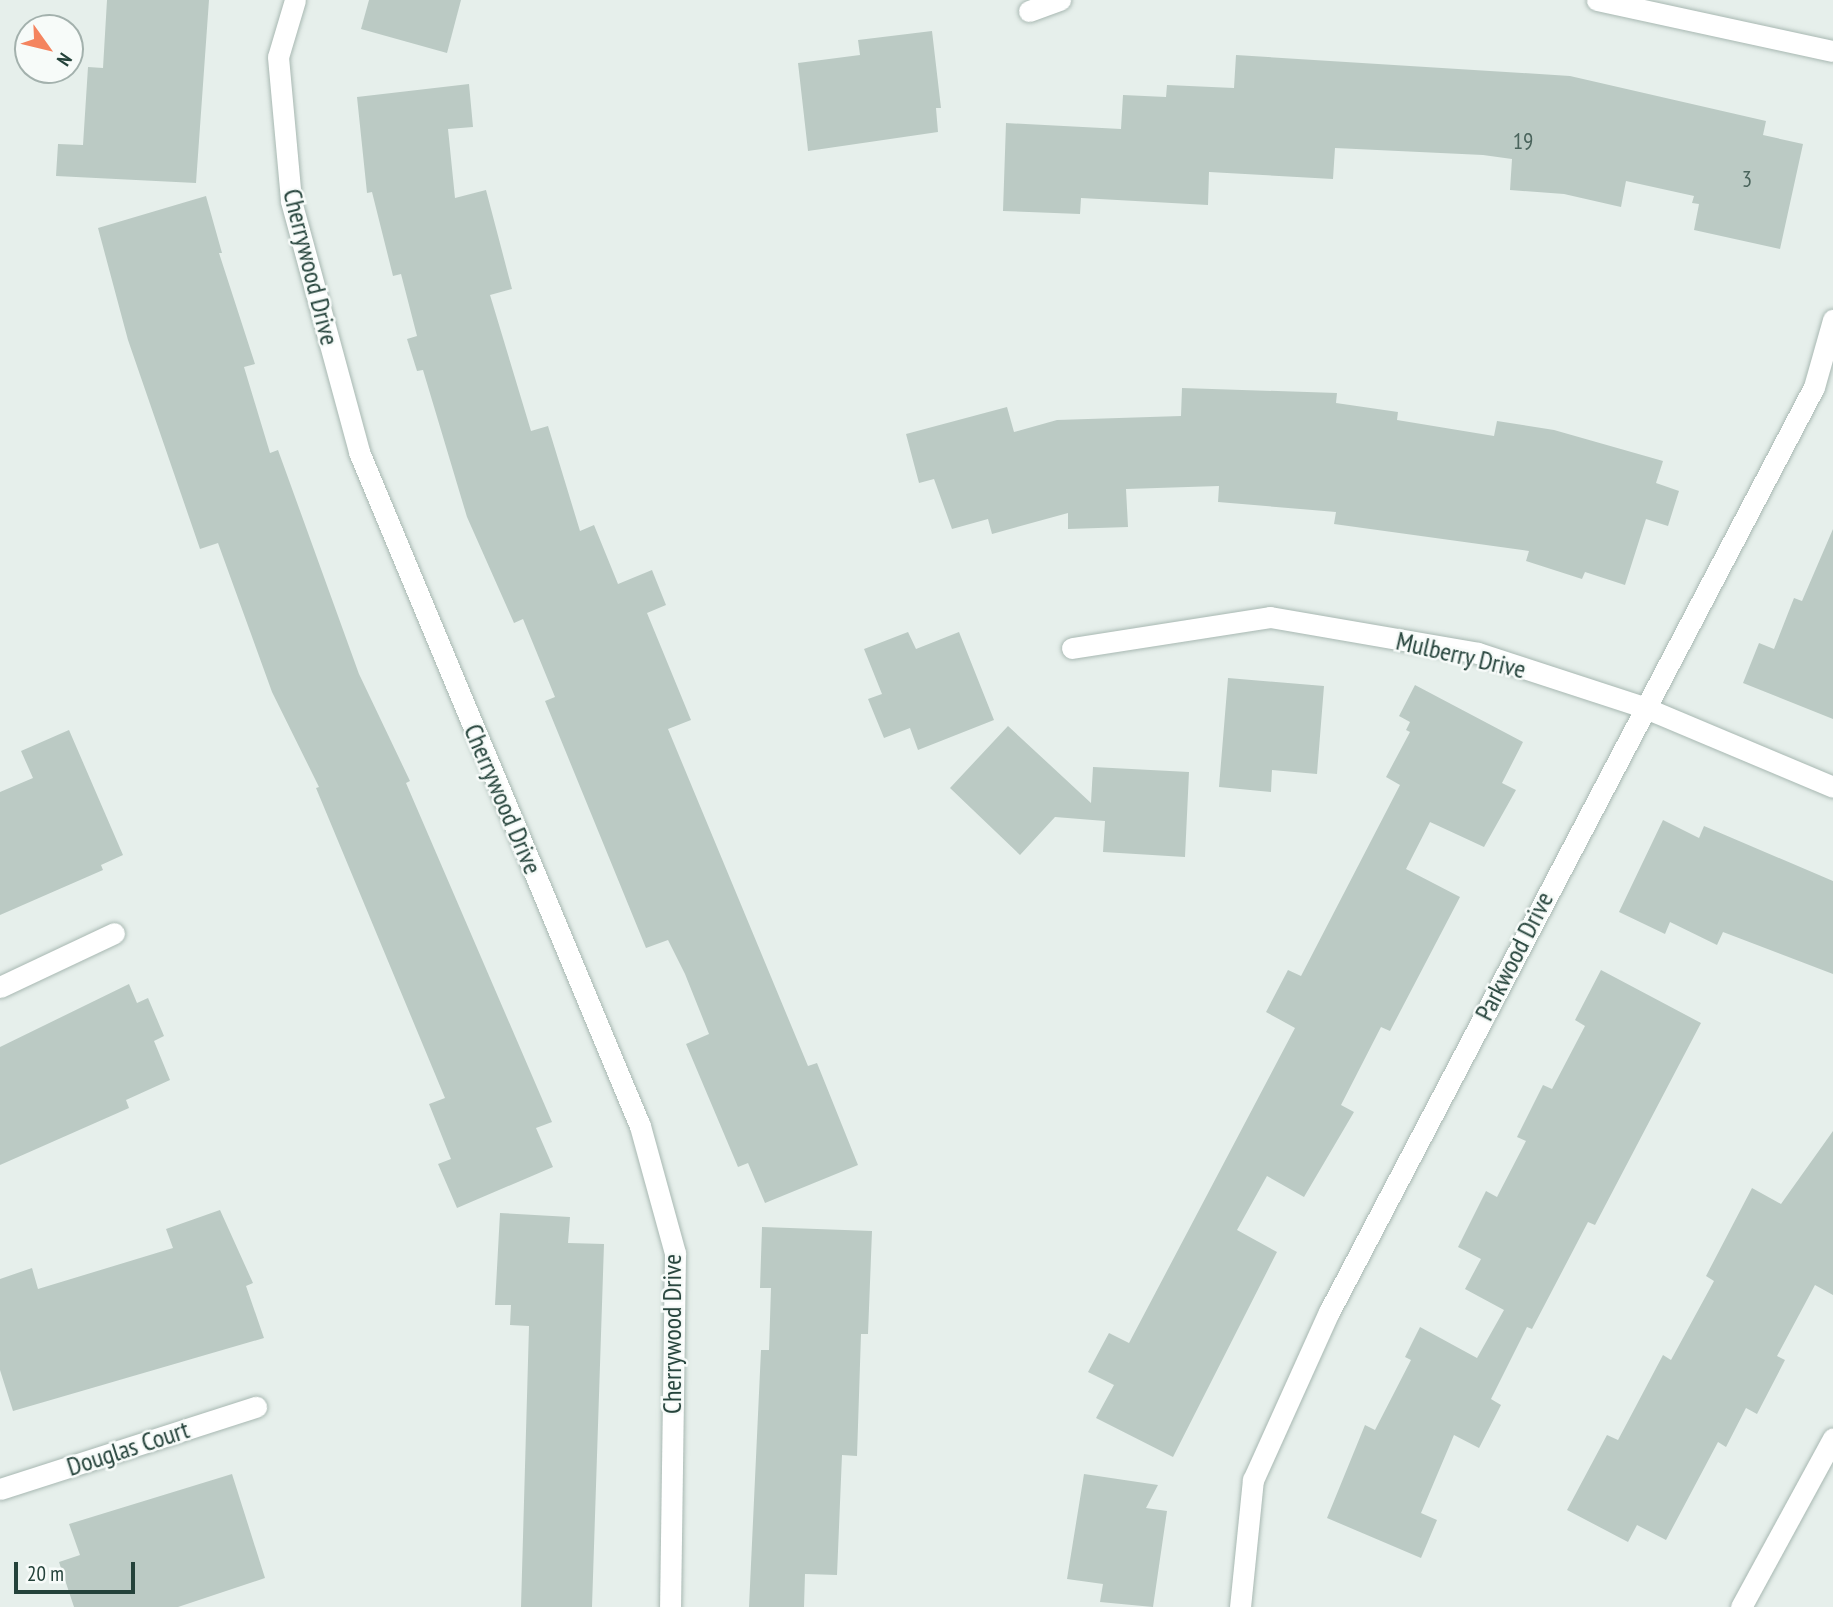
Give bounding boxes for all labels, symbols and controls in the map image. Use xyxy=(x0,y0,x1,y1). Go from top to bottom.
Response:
north arrow xyxy=(14,14,84,84)
text: N xyxy=(52,49,78,71)
house number: 19 xyxy=(1513,127,1533,155)
house number: 3 xyxy=(1742,165,1752,193)
street label: Cherrywood Drive xyxy=(277,186,345,348)
street label: Mulberry Drive xyxy=(1393,625,1529,685)
street label: Cherrywood Drive xyxy=(457,719,549,879)
street label: Parkwood Drive xyxy=(1468,886,1560,1026)
street label: Cherrywood Drive xyxy=(656,1254,688,1414)
street label: Douglas Court xyxy=(63,1414,193,1482)
scale bar xyxy=(18,1548,138,1592)
text: 20 m xyxy=(27,1560,64,1587)

